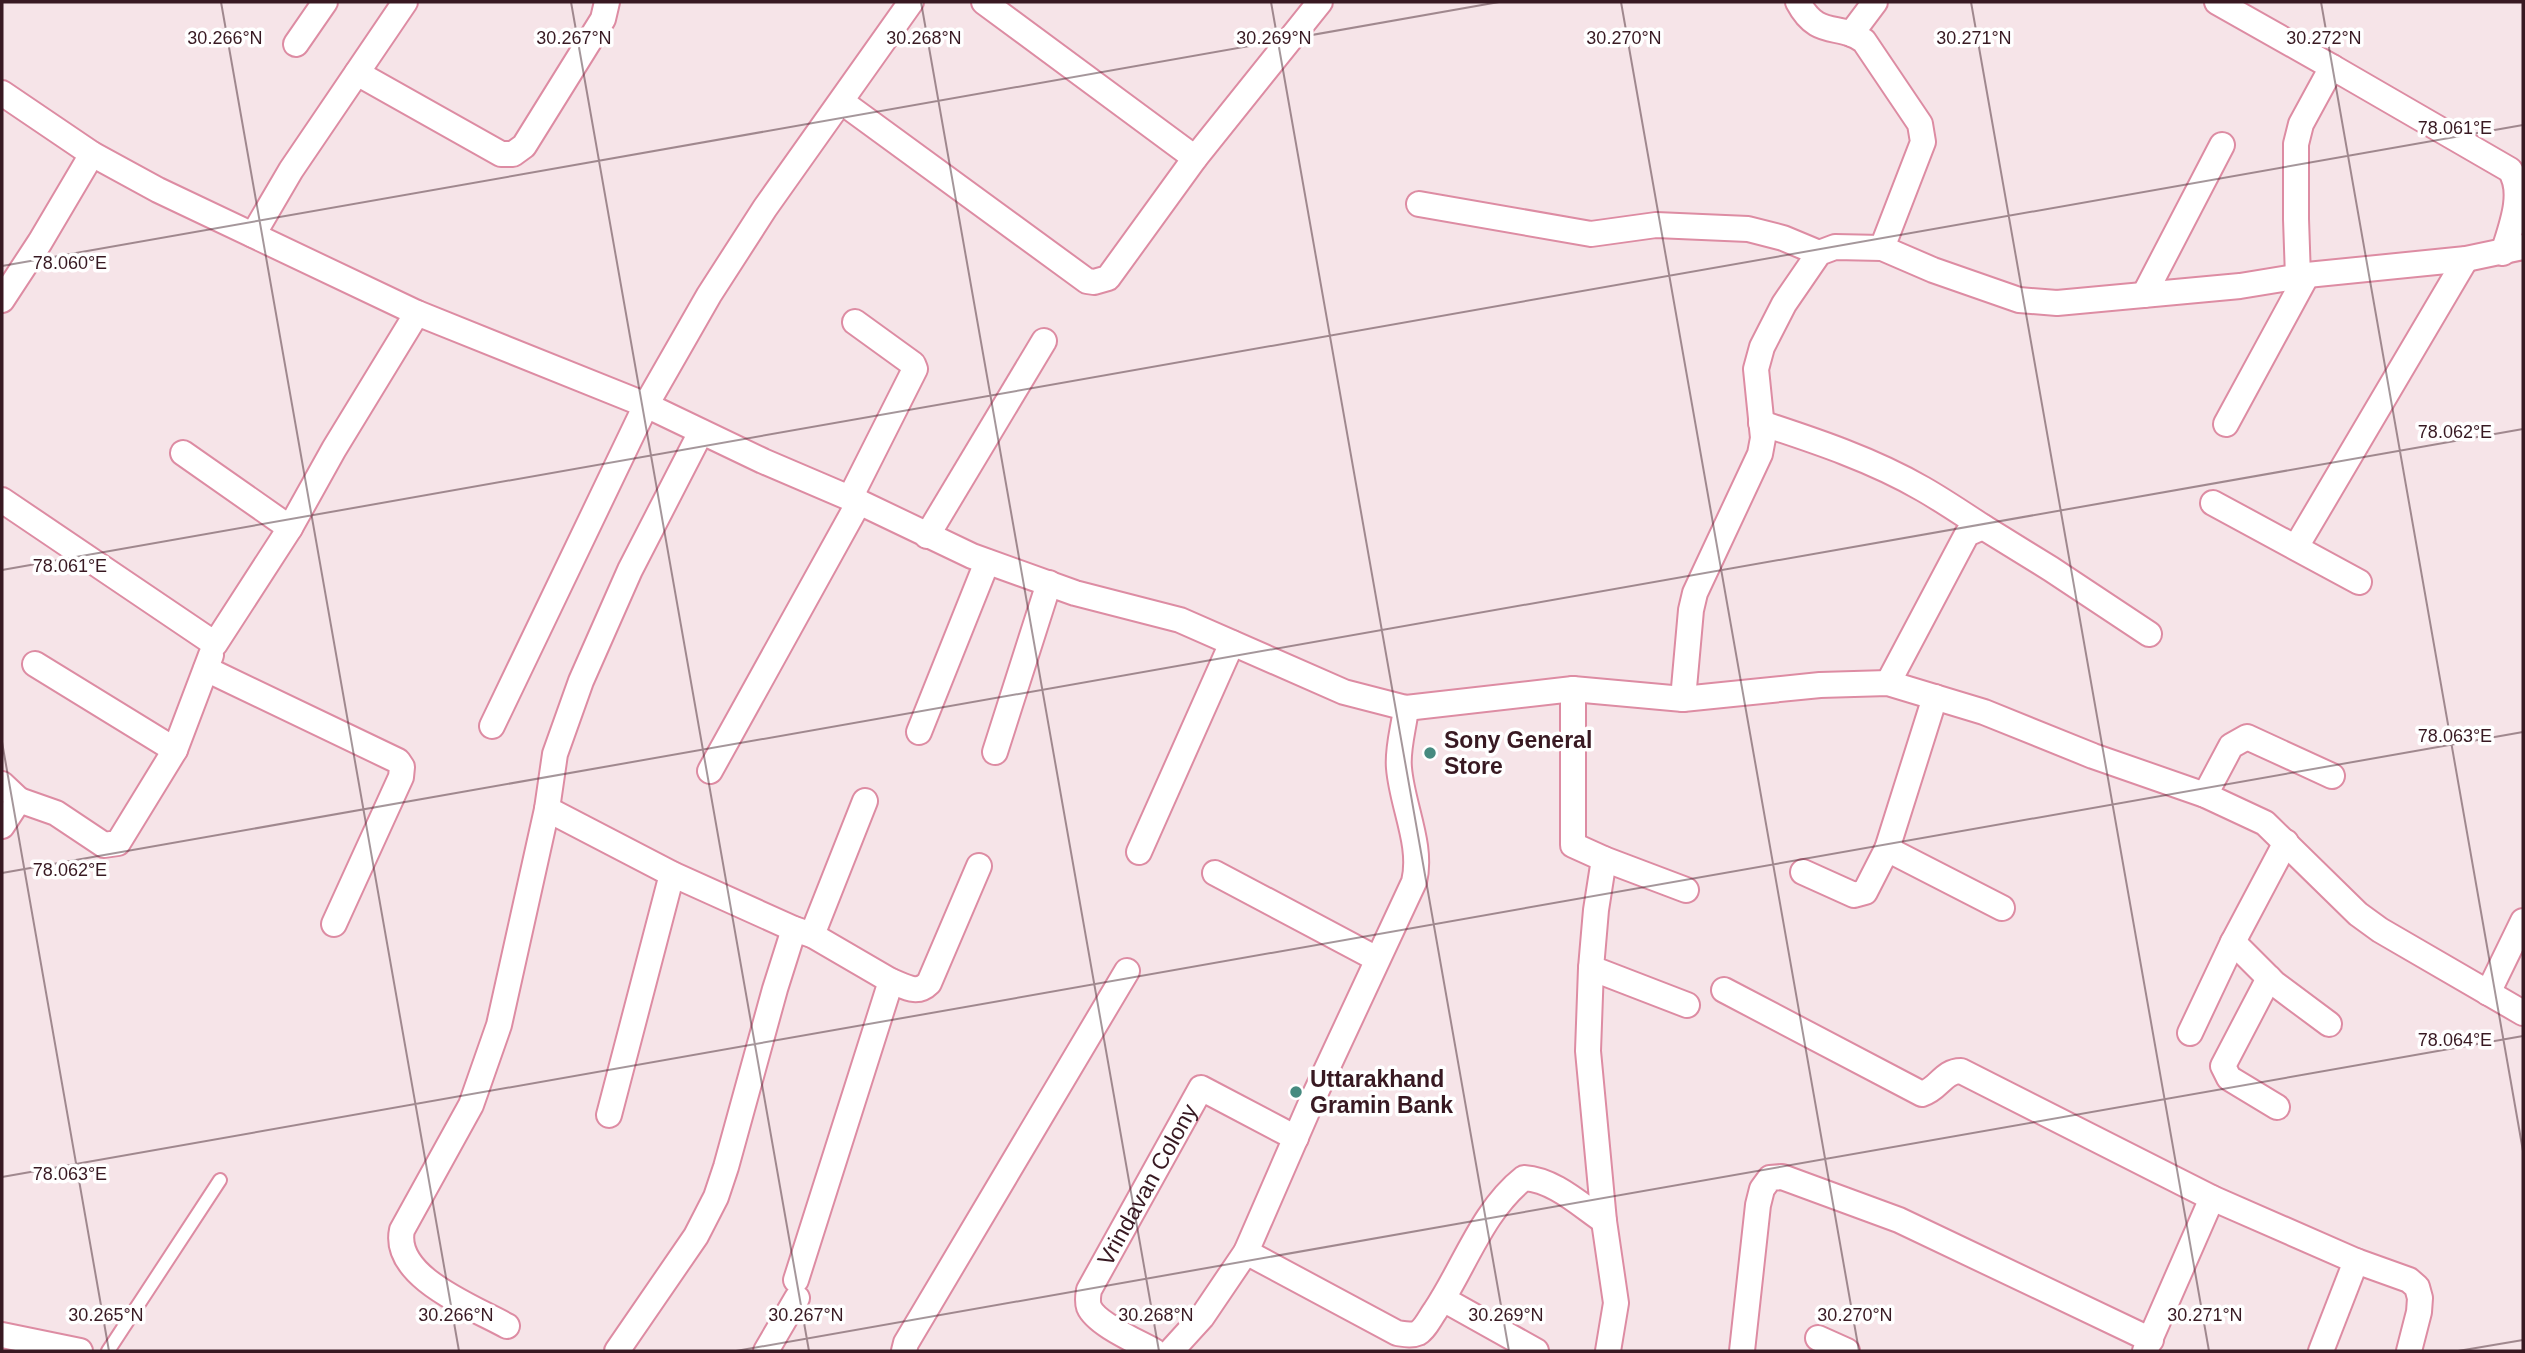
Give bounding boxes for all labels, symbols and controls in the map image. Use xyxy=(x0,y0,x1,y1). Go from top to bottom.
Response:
text: 30.266°N xyxy=(187,28,263,48)
text: 30.267°N xyxy=(536,28,612,48)
text: 30.268°N xyxy=(886,28,962,48)
text: 30.269°N xyxy=(1236,28,1312,48)
text: 30.270°N xyxy=(1586,28,1662,48)
text: 30.271°N xyxy=(1936,28,2012,48)
text: 30.272°N xyxy=(2286,28,2362,48)
text: 78.061°E xyxy=(2418,118,2492,138)
text: 78.060°E xyxy=(33,253,107,273)
text: 78.062°E xyxy=(2418,422,2492,442)
text: 78.061°E xyxy=(33,556,107,576)
text: 78.063°E xyxy=(2418,726,2492,746)
place label: Sony General Store xyxy=(1444,727,1592,779)
marker: Sony General Store xyxy=(1422,745,1438,761)
text: 78.062°E xyxy=(33,860,107,880)
text: 78.064°E xyxy=(2418,1030,2492,1050)
place label: Uttarakhand Gramin Bank xyxy=(1310,1066,1453,1118)
marker: Uttarakhand Gramin Bank xyxy=(1288,1084,1304,1100)
street label: Vrindavan Colony xyxy=(1092,1099,1203,1270)
text: 78.063°E xyxy=(33,1164,107,1184)
text: 30.265°N xyxy=(68,1305,144,1325)
text: 30.266°N xyxy=(418,1305,494,1325)
text: 30.267°N xyxy=(768,1305,844,1325)
text: 30.268°N xyxy=(1118,1305,1194,1325)
text: 30.269°N xyxy=(1468,1305,1544,1325)
text: 30.270°N xyxy=(1817,1305,1893,1325)
text: 30.271°N xyxy=(2167,1305,2243,1325)

